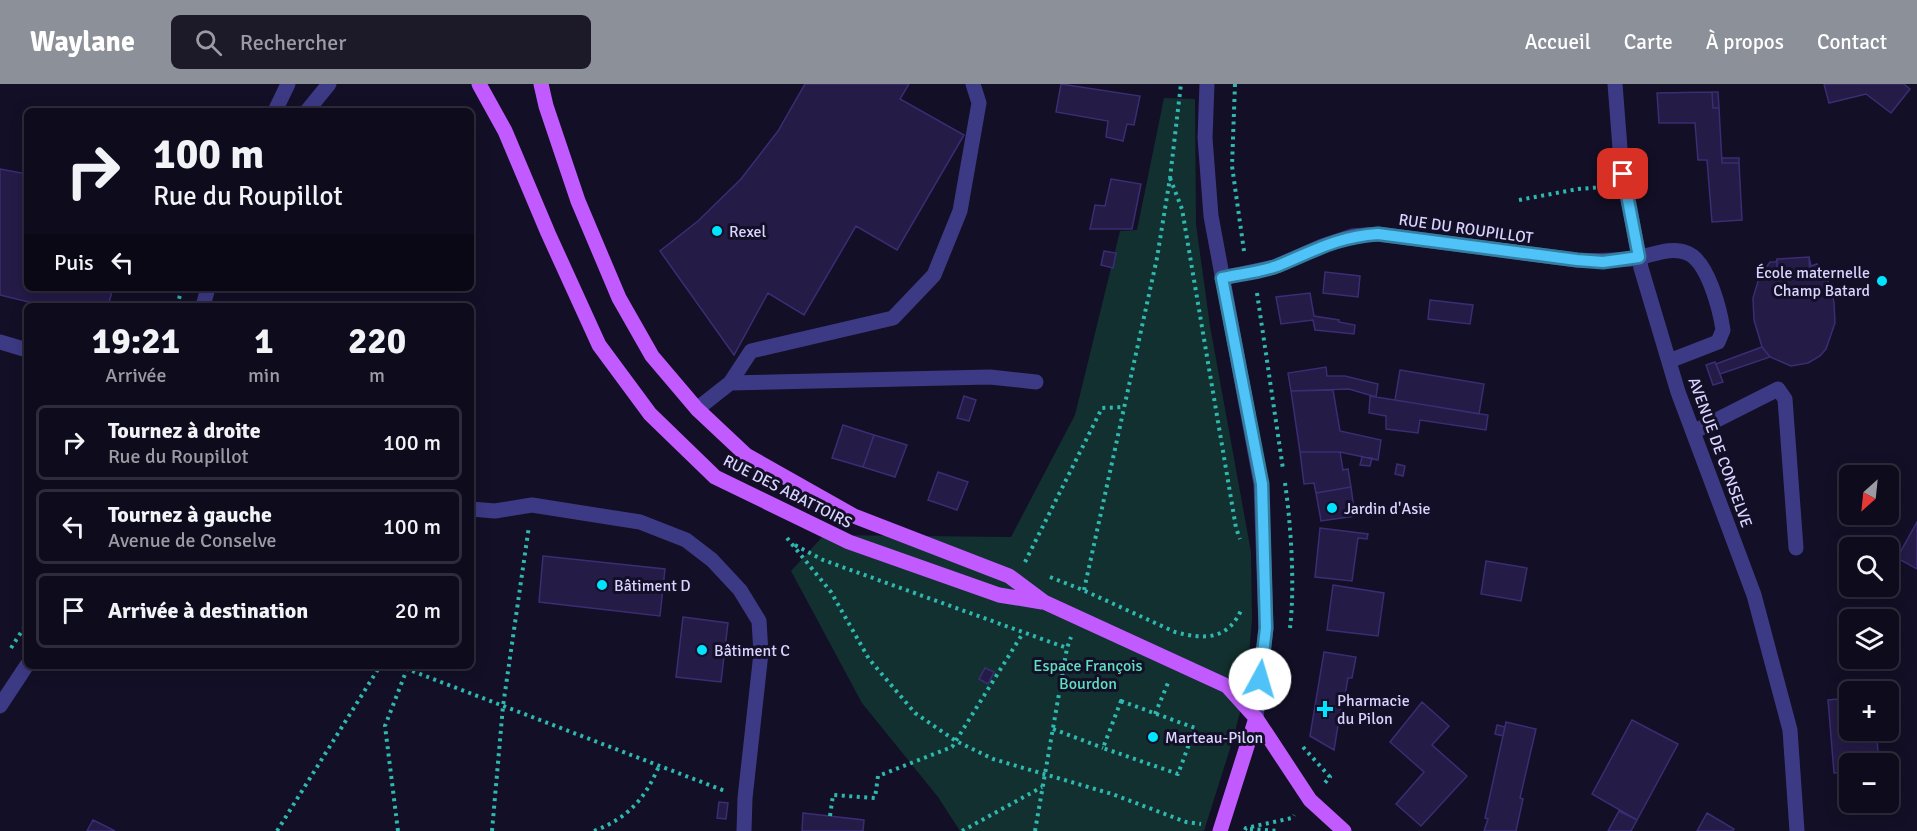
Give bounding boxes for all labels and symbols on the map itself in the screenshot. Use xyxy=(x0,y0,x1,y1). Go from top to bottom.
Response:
pin xyxy=(1597,148,1648,199)
street label: RUE DU ROUPILLOT xyxy=(1397,210,1535,248)
place label: Rexel xyxy=(729,222,766,242)
marker: Rexel xyxy=(710,224,724,238)
place label: École maternelle Champ Batard xyxy=(1755,263,1870,301)
marker: École maternelle Champ Batard xyxy=(1875,274,1889,288)
street label: AVENUE DE CONSELVE xyxy=(1684,375,1757,530)
street label: RUE DES ABATTOIRS xyxy=(720,451,856,533)
north arrow xyxy=(1839,465,1899,525)
place label: Jardin d'Asie xyxy=(1344,499,1431,519)
marker: Jardin d'Asie xyxy=(1325,501,1339,515)
place label: Bâtiment D xyxy=(614,576,691,596)
marker: Bâtiment D xyxy=(595,578,609,592)
place label: Bâtiment C xyxy=(714,641,790,661)
marker: Bâtiment C xyxy=(695,643,709,657)
position arrow xyxy=(1228,647,1292,711)
park label: Espace François Bourdon xyxy=(1033,656,1143,694)
place label: Pharmacie du Pilon xyxy=(1337,691,1410,729)
marker: Pharmacie du Pilon xyxy=(1318,702,1332,716)
place label: Marteau-Pilon xyxy=(1165,728,1263,748)
marker: Marteau-Pilon xyxy=(1146,730,1160,744)

